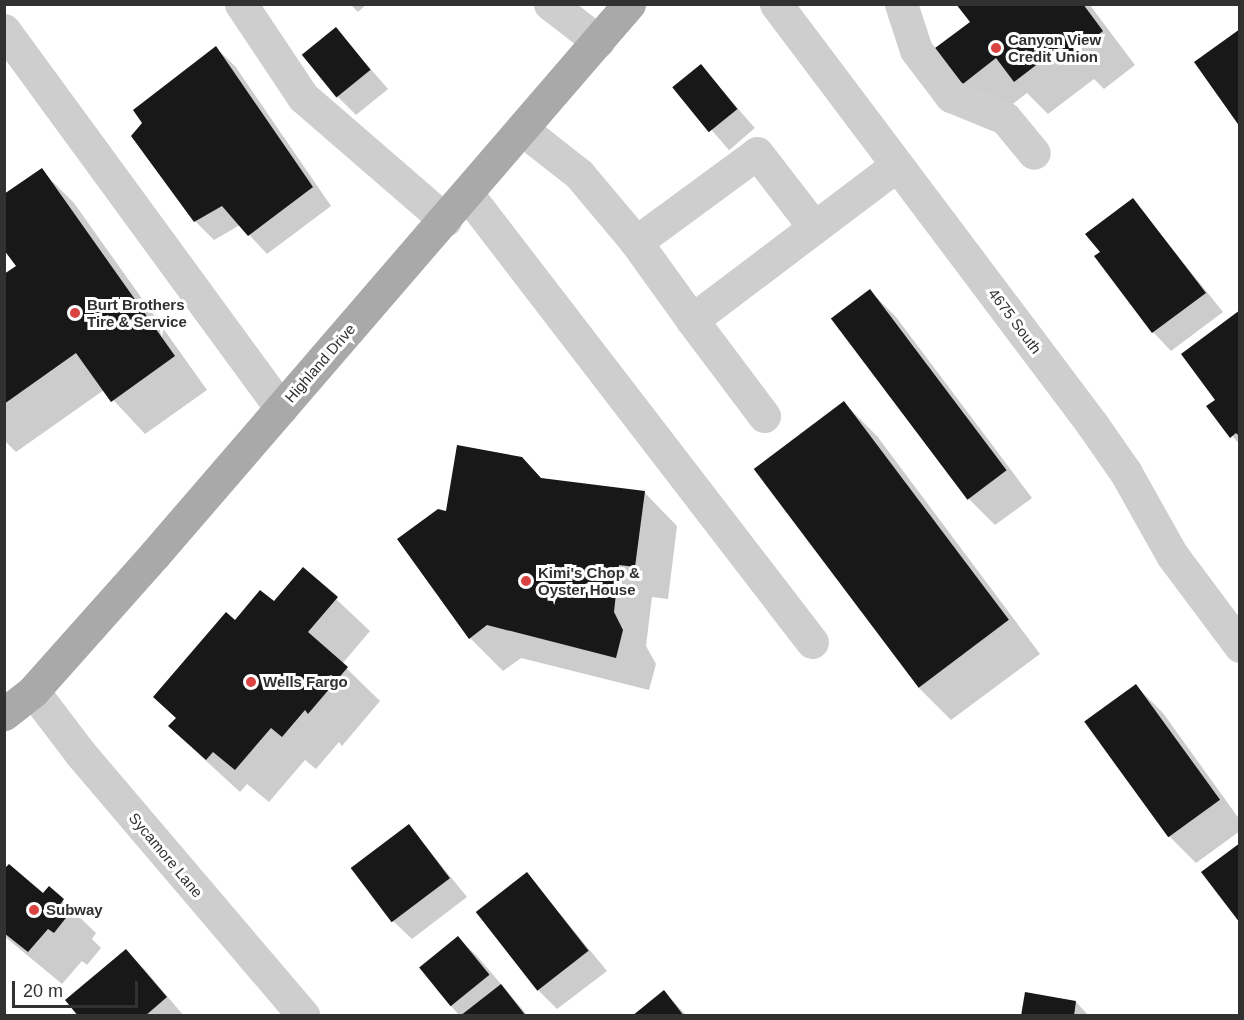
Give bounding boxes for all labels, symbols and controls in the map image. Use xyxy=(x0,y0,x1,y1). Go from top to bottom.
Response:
place label: Canyon View Credit Union xyxy=(1008,30,1101,65)
marker: Canyon View Credit Union xyxy=(989,41,1003,55)
street label: 4675 South xyxy=(985,285,1045,357)
place label: Burt Brothers Tire & Service xyxy=(87,295,187,330)
marker: Burt Brothers Tire & Service xyxy=(68,306,82,320)
street label: Highland Drive xyxy=(281,320,359,406)
place label: Kimi's Chop & Oyster House xyxy=(538,563,640,598)
marker: Kimi's Chop & Oyster House xyxy=(519,574,533,588)
place label: Wells Fargo xyxy=(263,673,348,691)
marker: Wells Fargo xyxy=(244,675,258,689)
street label: Sycamore Lane xyxy=(125,809,207,901)
place label: Subway xyxy=(46,901,103,919)
marker: Subway xyxy=(27,903,41,917)
scale bar xyxy=(15,969,141,1007)
text: 20 m xyxy=(23,981,63,1001)

